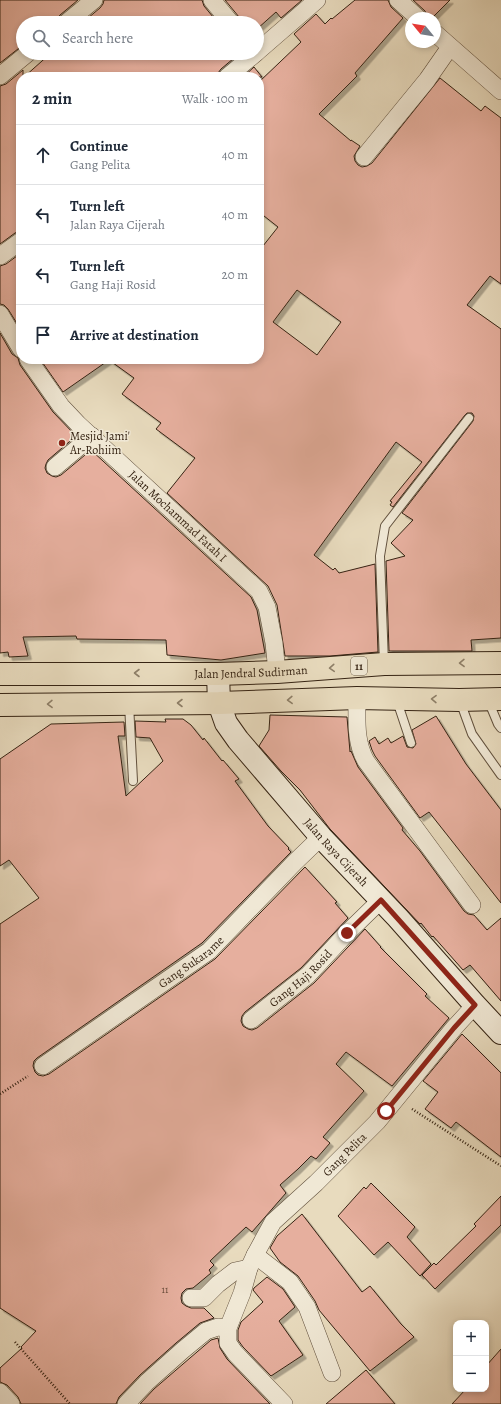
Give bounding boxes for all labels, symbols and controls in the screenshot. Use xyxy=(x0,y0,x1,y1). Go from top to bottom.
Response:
north arrow xyxy=(405,12,441,48)
search box xyxy=(16,16,264,60)
icon: search xyxy=(30,27,52,49)
text: Search here xyxy=(62,28,133,48)
text: 2 min xyxy=(32,87,72,110)
text: Walk · 100 m xyxy=(182,90,248,107)
text: Continue xyxy=(70,136,128,156)
icon: ahead xyxy=(32,144,54,166)
text: 40 m xyxy=(222,146,248,163)
text: Gang Pelita xyxy=(70,156,130,173)
text: Turn left xyxy=(70,196,125,216)
icon: left xyxy=(32,204,54,226)
text: 40 m xyxy=(222,206,248,223)
text: Jalan Raya Cijerah xyxy=(70,216,165,233)
text: Turn left xyxy=(70,256,125,276)
icon: left xyxy=(32,264,54,286)
text: 20 m xyxy=(222,266,248,283)
text: Gang Haji Rosid xyxy=(70,276,156,293)
icon: arrive xyxy=(32,324,54,346)
text: Arrive at destination xyxy=(70,325,199,345)
place label: Mesjid Jami' Ar-Rohiim xyxy=(69,428,130,458)
marker: Mesjid Jami' Ar-Rohiim xyxy=(57,438,67,448)
street label: Jalan Mochammad Fatah I xyxy=(125,467,230,565)
road number: 11 xyxy=(351,657,367,675)
one-way arrow xyxy=(459,659,465,667)
street label: Jalan Jendral Sudirman xyxy=(194,662,309,682)
one-way arrow xyxy=(329,663,335,672)
one-way arrow xyxy=(134,669,140,677)
one-way arrow xyxy=(431,695,437,703)
one-way arrow xyxy=(287,696,293,704)
one-way arrow xyxy=(177,699,183,707)
one-way arrow xyxy=(47,700,53,708)
street label: Jalan Raya Cijerah xyxy=(300,815,372,890)
route end xyxy=(338,924,356,942)
street label: Gang Sukarame xyxy=(155,932,227,992)
street label: Gang Haji Rosid xyxy=(266,946,336,1011)
route start xyxy=(377,1102,395,1120)
street label: Gang Pelita xyxy=(319,1129,370,1180)
house number: 11 xyxy=(162,1283,169,1296)
map controls xyxy=(453,1320,489,1392)
button: + xyxy=(453,1320,489,1356)
button: − xyxy=(453,1356,489,1392)

